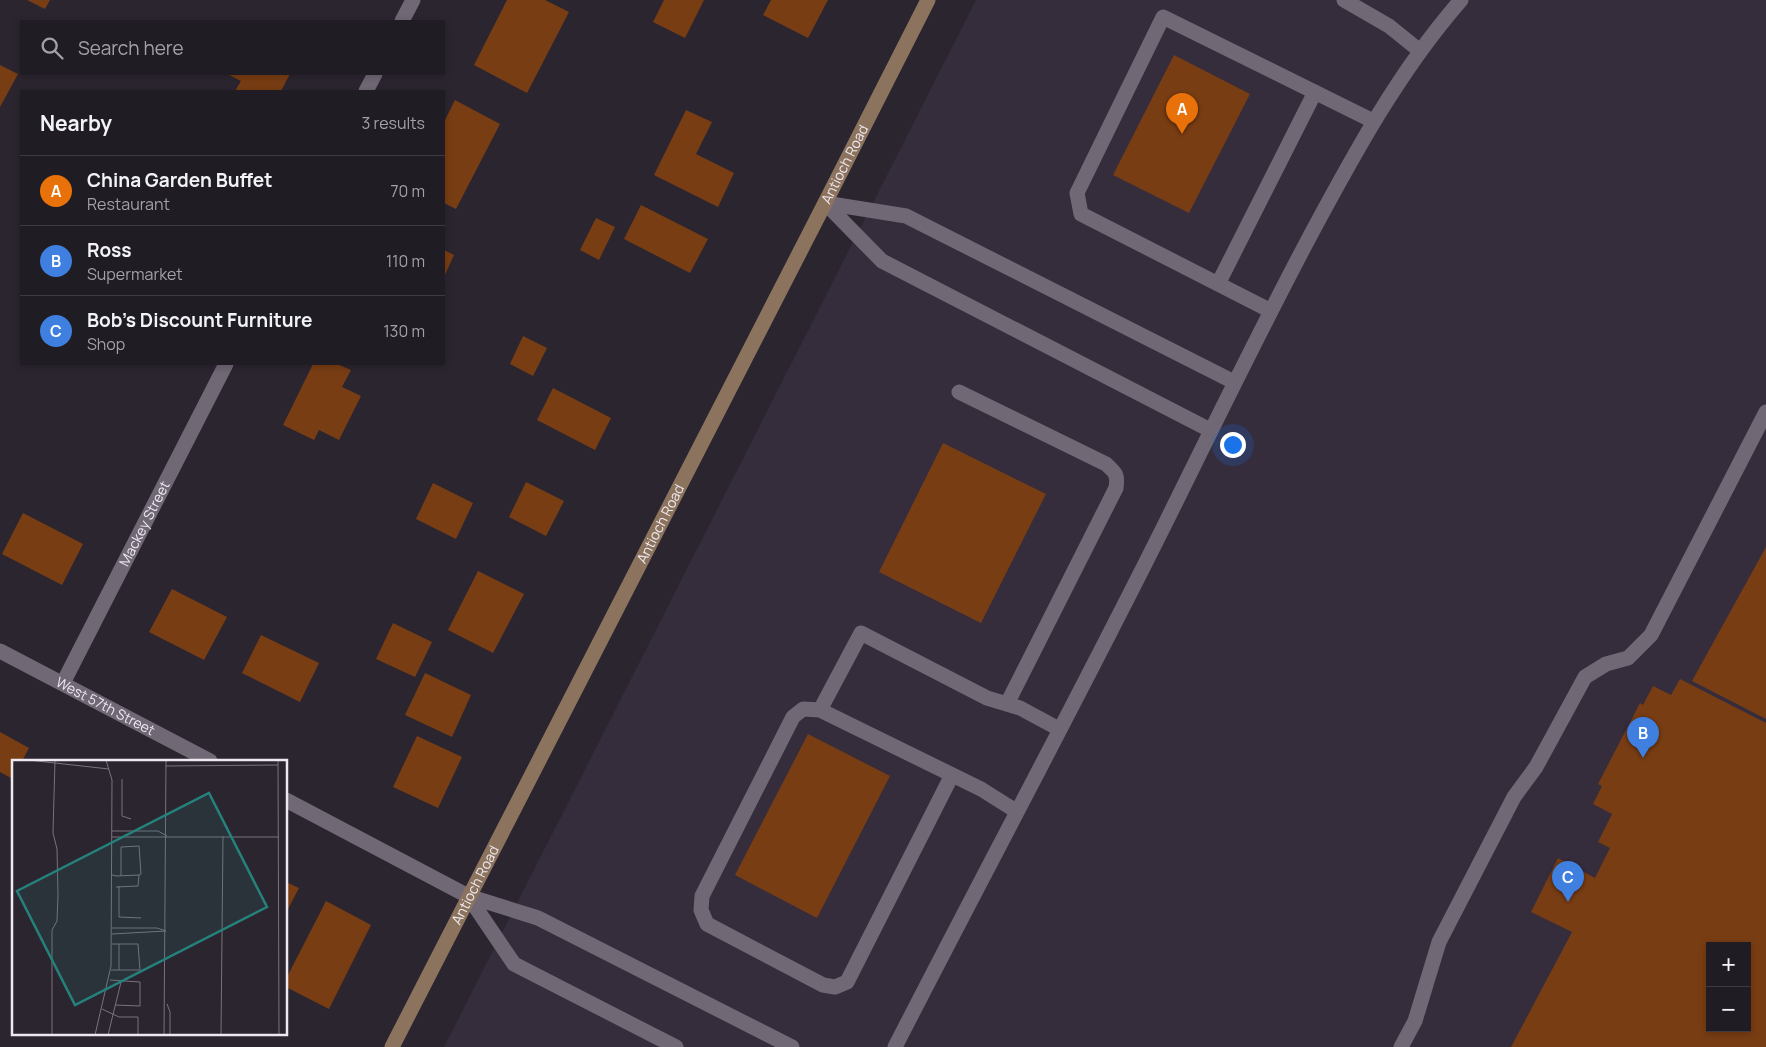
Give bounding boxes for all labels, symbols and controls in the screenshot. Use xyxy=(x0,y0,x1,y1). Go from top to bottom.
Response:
search box xyxy=(20,20,445,75)
icon: search xyxy=(38,34,66,62)
text: Search here xyxy=(78,35,184,61)
pin: A xyxy=(1166,93,1198,134)
text: Nearby xyxy=(40,109,112,137)
text: 3 results xyxy=(362,112,425,134)
street label: Antioch Road xyxy=(816,121,872,207)
text: China Garden Buffet xyxy=(87,167,272,193)
text: A xyxy=(51,180,61,202)
text: 70 m xyxy=(390,180,425,202)
text: Restaurant xyxy=(87,193,170,215)
text: Ross xyxy=(87,237,132,263)
text: B xyxy=(51,250,61,272)
text: 110 m xyxy=(386,250,425,272)
text: Supermarket xyxy=(87,263,183,285)
text: Bob's Discount Furniture xyxy=(87,307,313,333)
text: C xyxy=(50,320,62,342)
text: 130 m xyxy=(383,320,425,342)
text: Shop xyxy=(87,333,125,355)
your location xyxy=(1220,432,1246,458)
street label: Mackey Street xyxy=(114,477,174,569)
street label: Antioch Road xyxy=(632,481,688,566)
street label: West 57th Street xyxy=(53,672,159,740)
pin: B xyxy=(1627,717,1659,758)
inset map xyxy=(12,760,288,1034)
street label: Antioch Road xyxy=(446,842,503,928)
pin: C xyxy=(1552,861,1584,902)
map controls xyxy=(1706,942,1751,1032)
button: + xyxy=(1706,942,1751,987)
button: − xyxy=(1706,987,1751,1032)

